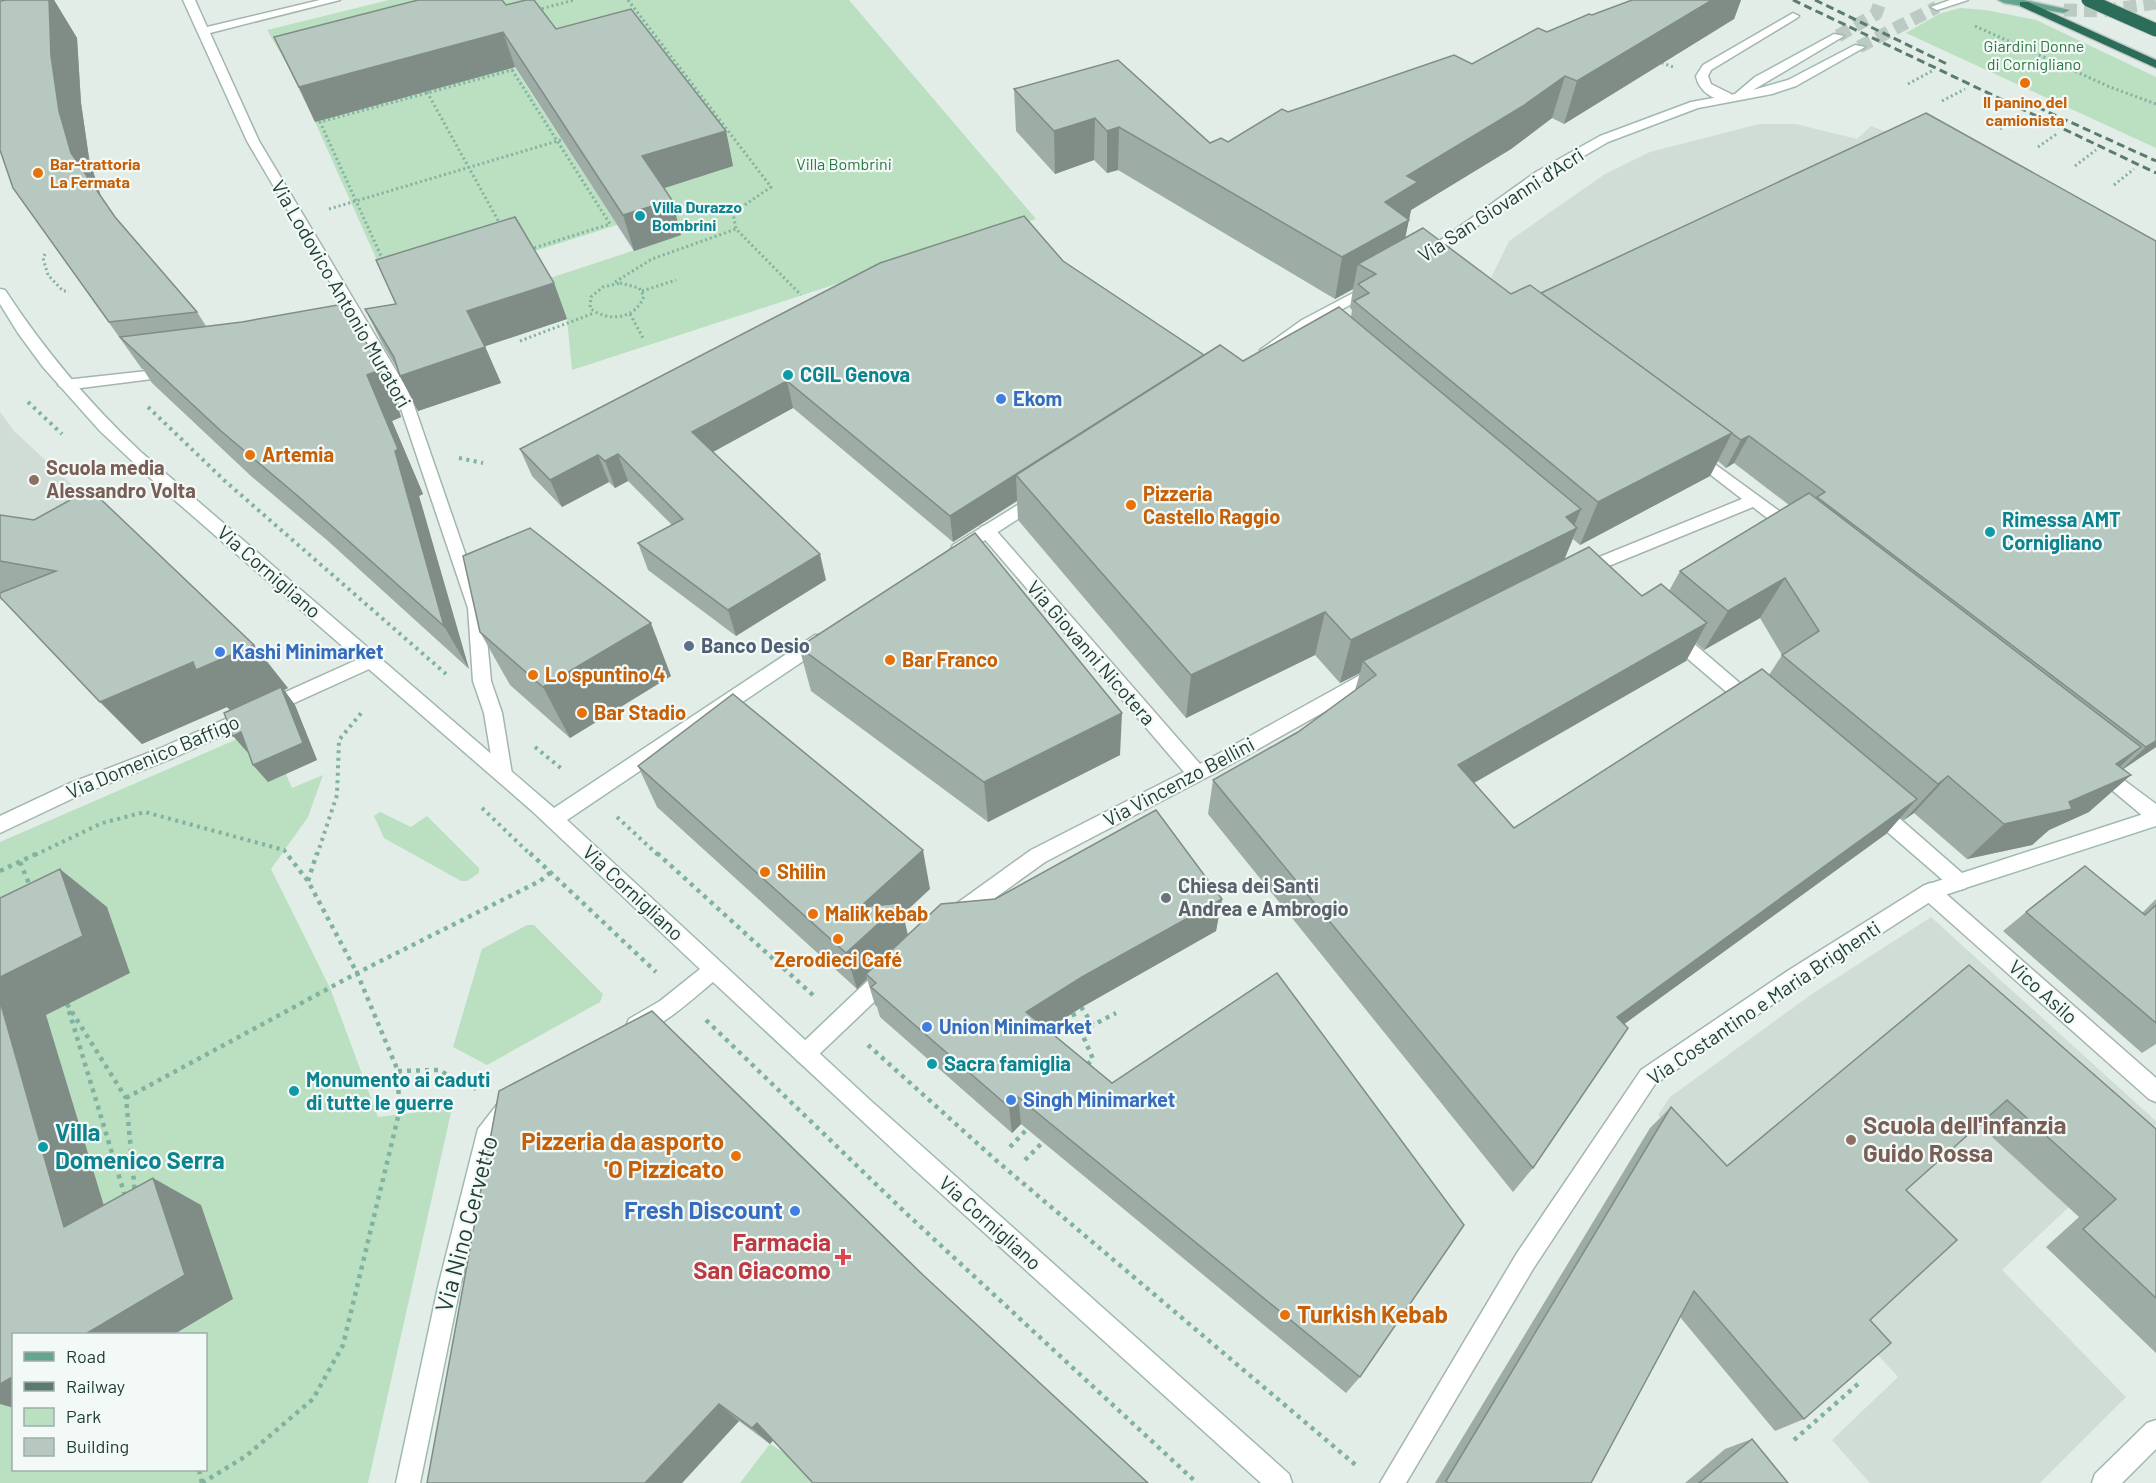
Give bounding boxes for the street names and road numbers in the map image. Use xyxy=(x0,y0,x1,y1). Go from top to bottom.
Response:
street label: Via San Giovanni d'Acri xyxy=(1413,142,1588,267)
street label: Via Lodovico Antonio Muratori xyxy=(267,175,417,412)
street label: Via Cornigliano xyxy=(213,520,326,623)
street label: Via Giovanni Nicotera xyxy=(1022,575,1161,730)
street label: Via Domenico Baffigo xyxy=(63,709,243,803)
street label: Via Vincenzo Bellini xyxy=(1099,731,1258,831)
street label: Via Cornigliano xyxy=(578,839,689,945)
street label: Via Costantino e Maria Brighenti xyxy=(1642,915,1884,1089)
street label: Vico Asilo xyxy=(2004,954,2083,1028)
street label: Via Nino Cervetto xyxy=(428,1133,503,1315)
street label: Via Cornigliano xyxy=(935,1170,1047,1274)

